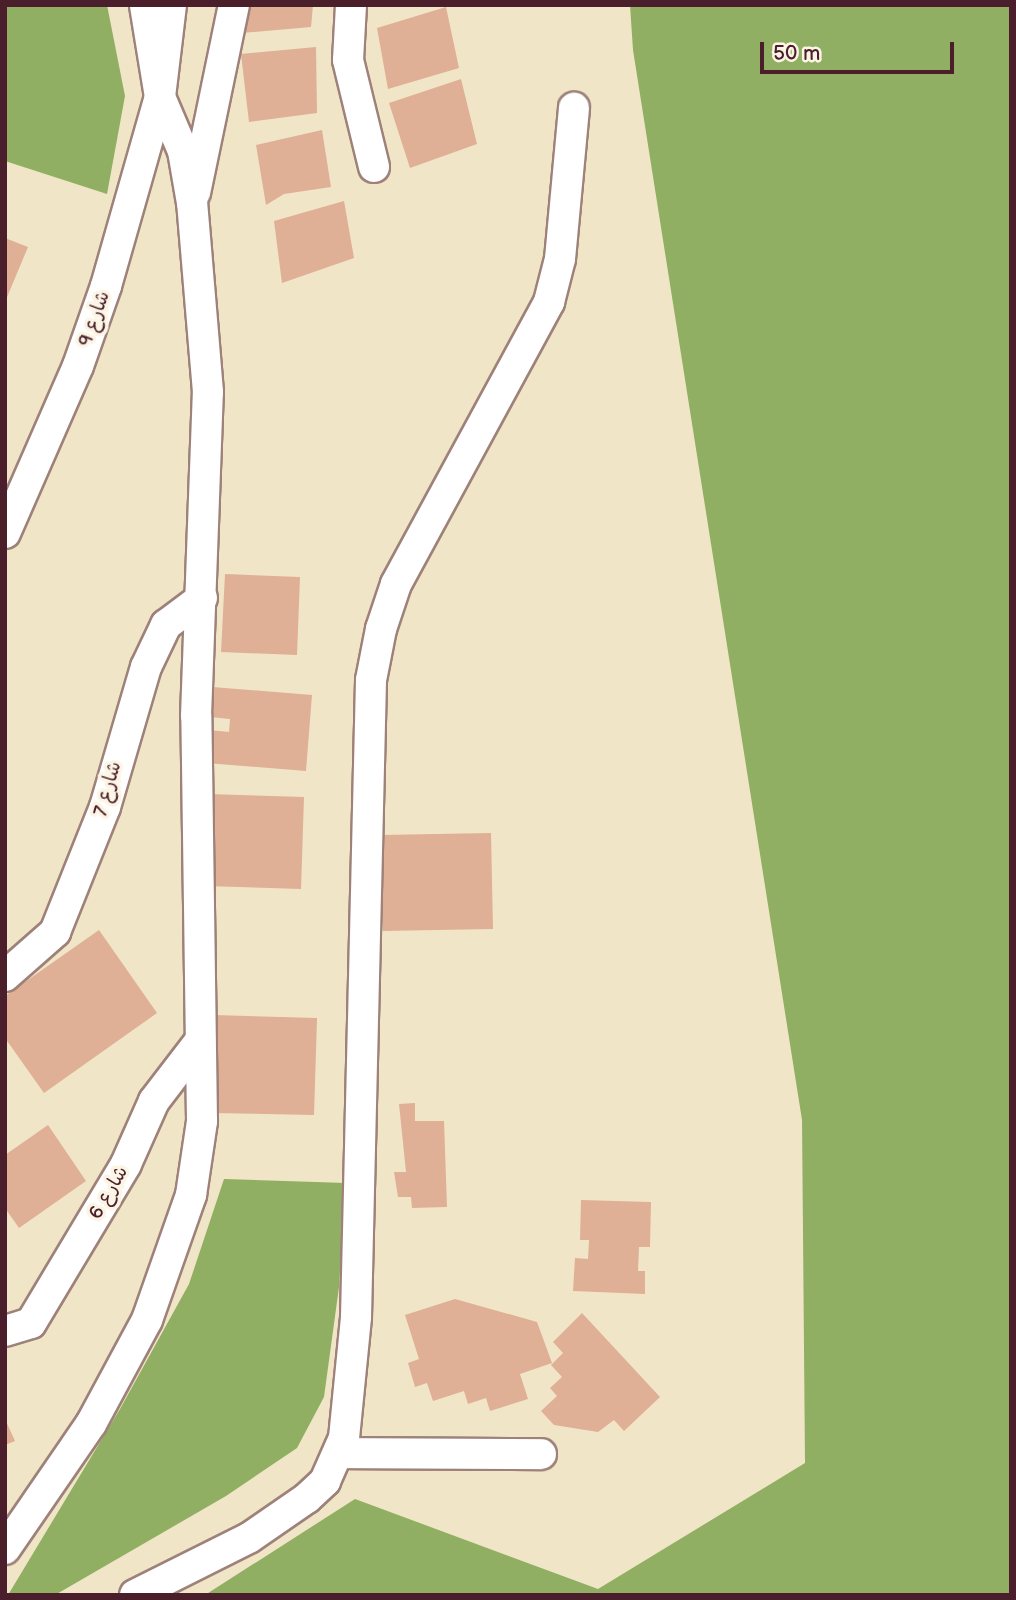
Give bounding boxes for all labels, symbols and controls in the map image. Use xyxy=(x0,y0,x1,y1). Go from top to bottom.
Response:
scale bar xyxy=(764,28,958,72)
text: 50 m xyxy=(773,41,820,66)
street label: شارع 9 xyxy=(75,288,115,350)
street label: شارع 7 xyxy=(89,759,127,819)
street label: شارع 6 xyxy=(85,1162,133,1224)

